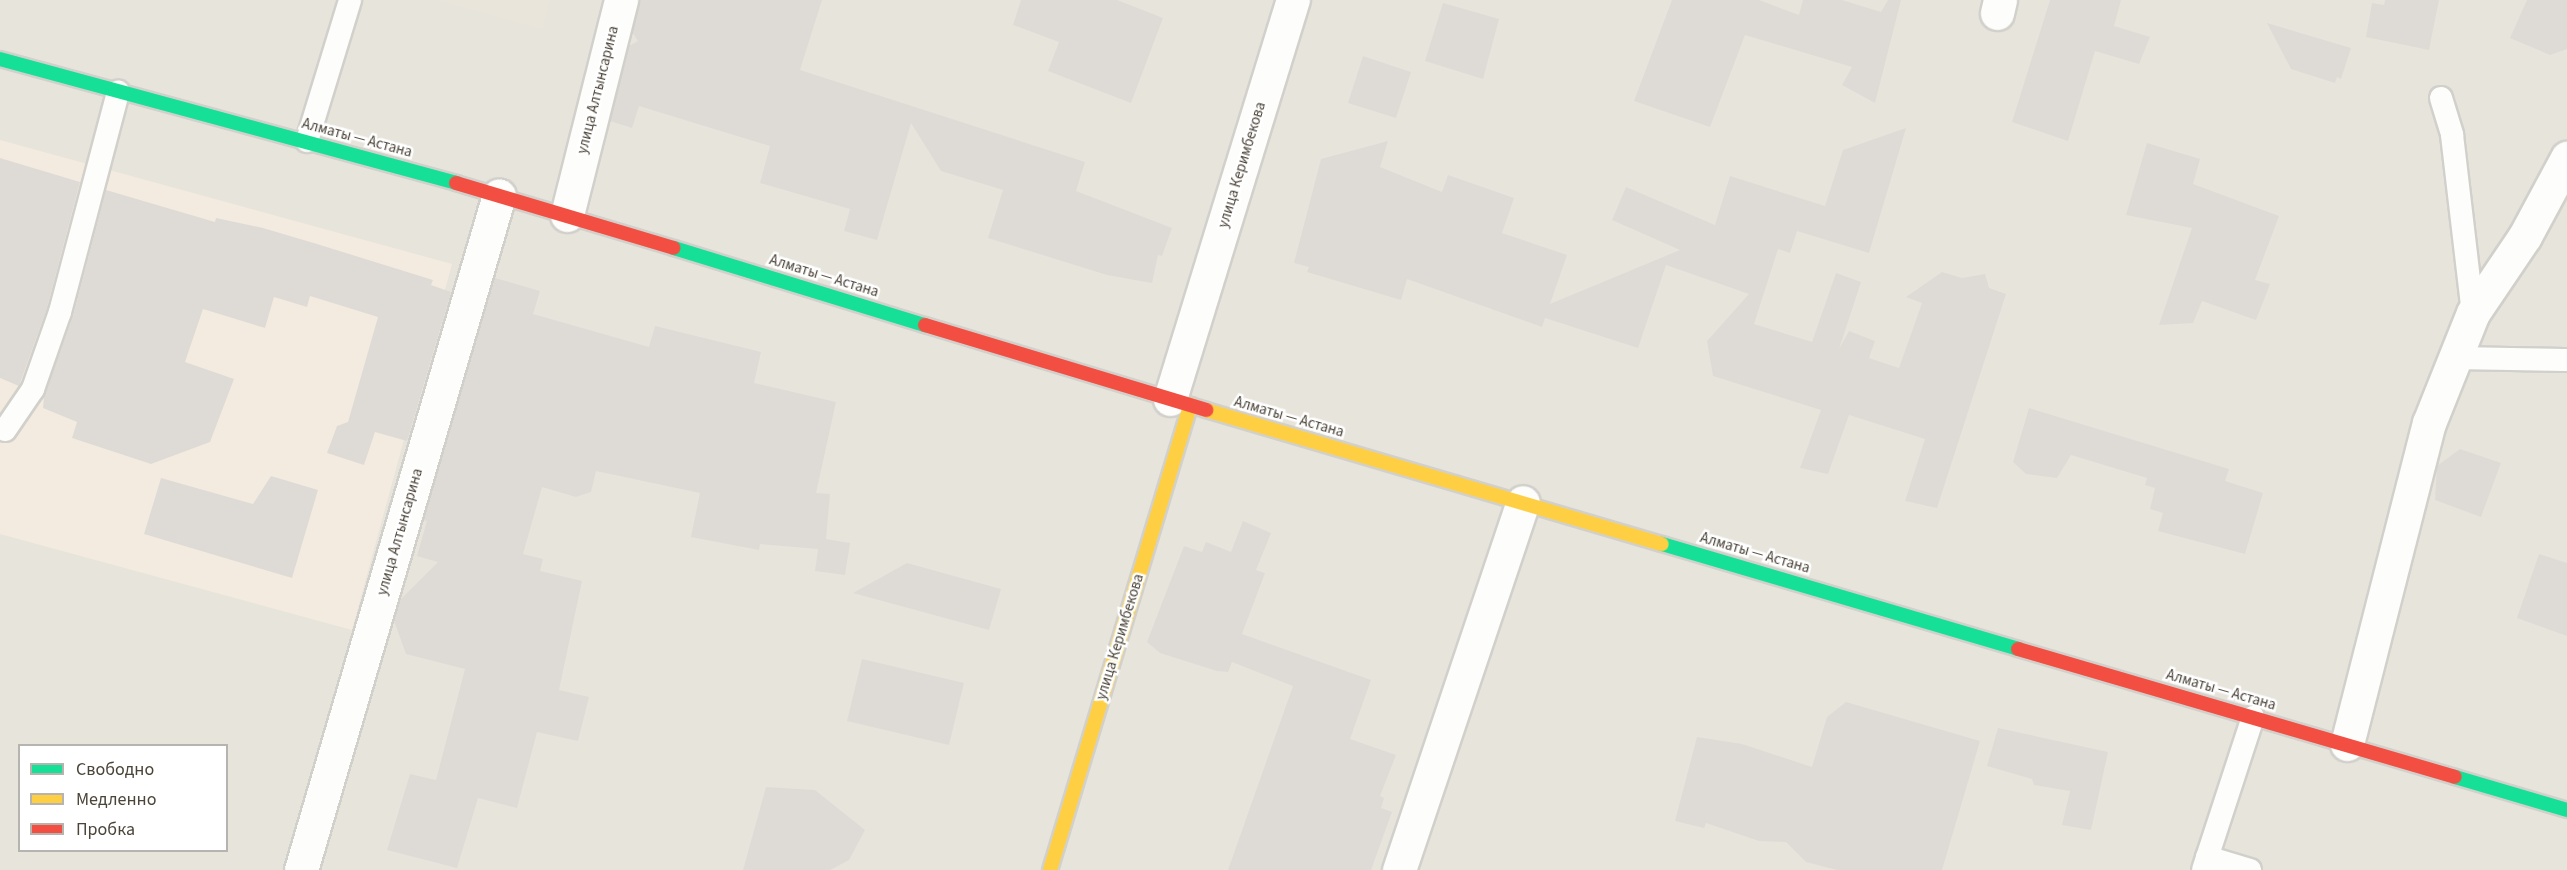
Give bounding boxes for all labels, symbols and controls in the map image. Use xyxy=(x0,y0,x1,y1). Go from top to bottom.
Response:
street label: улица Алтынсарина xyxy=(573,24,623,156)
street label: улица Керимбекова xyxy=(1214,100,1270,230)
street label: Алматы — Астана xyxy=(300,115,414,161)
street label: Алматы — Астана xyxy=(767,251,881,301)
street label: Алматы — Астана xyxy=(1232,393,1346,441)
street label: улица Алтынсарина xyxy=(373,466,427,598)
street label: Алматы — Астана xyxy=(1698,529,1812,577)
street label: улица Керимбекова xyxy=(1092,572,1148,702)
street label: Алматы — Астана xyxy=(2164,666,2278,714)
legend xyxy=(18,744,228,852)
text: Свободно xyxy=(76,757,154,782)
text: Медленно xyxy=(76,787,156,812)
text: Пробка xyxy=(76,817,135,842)

